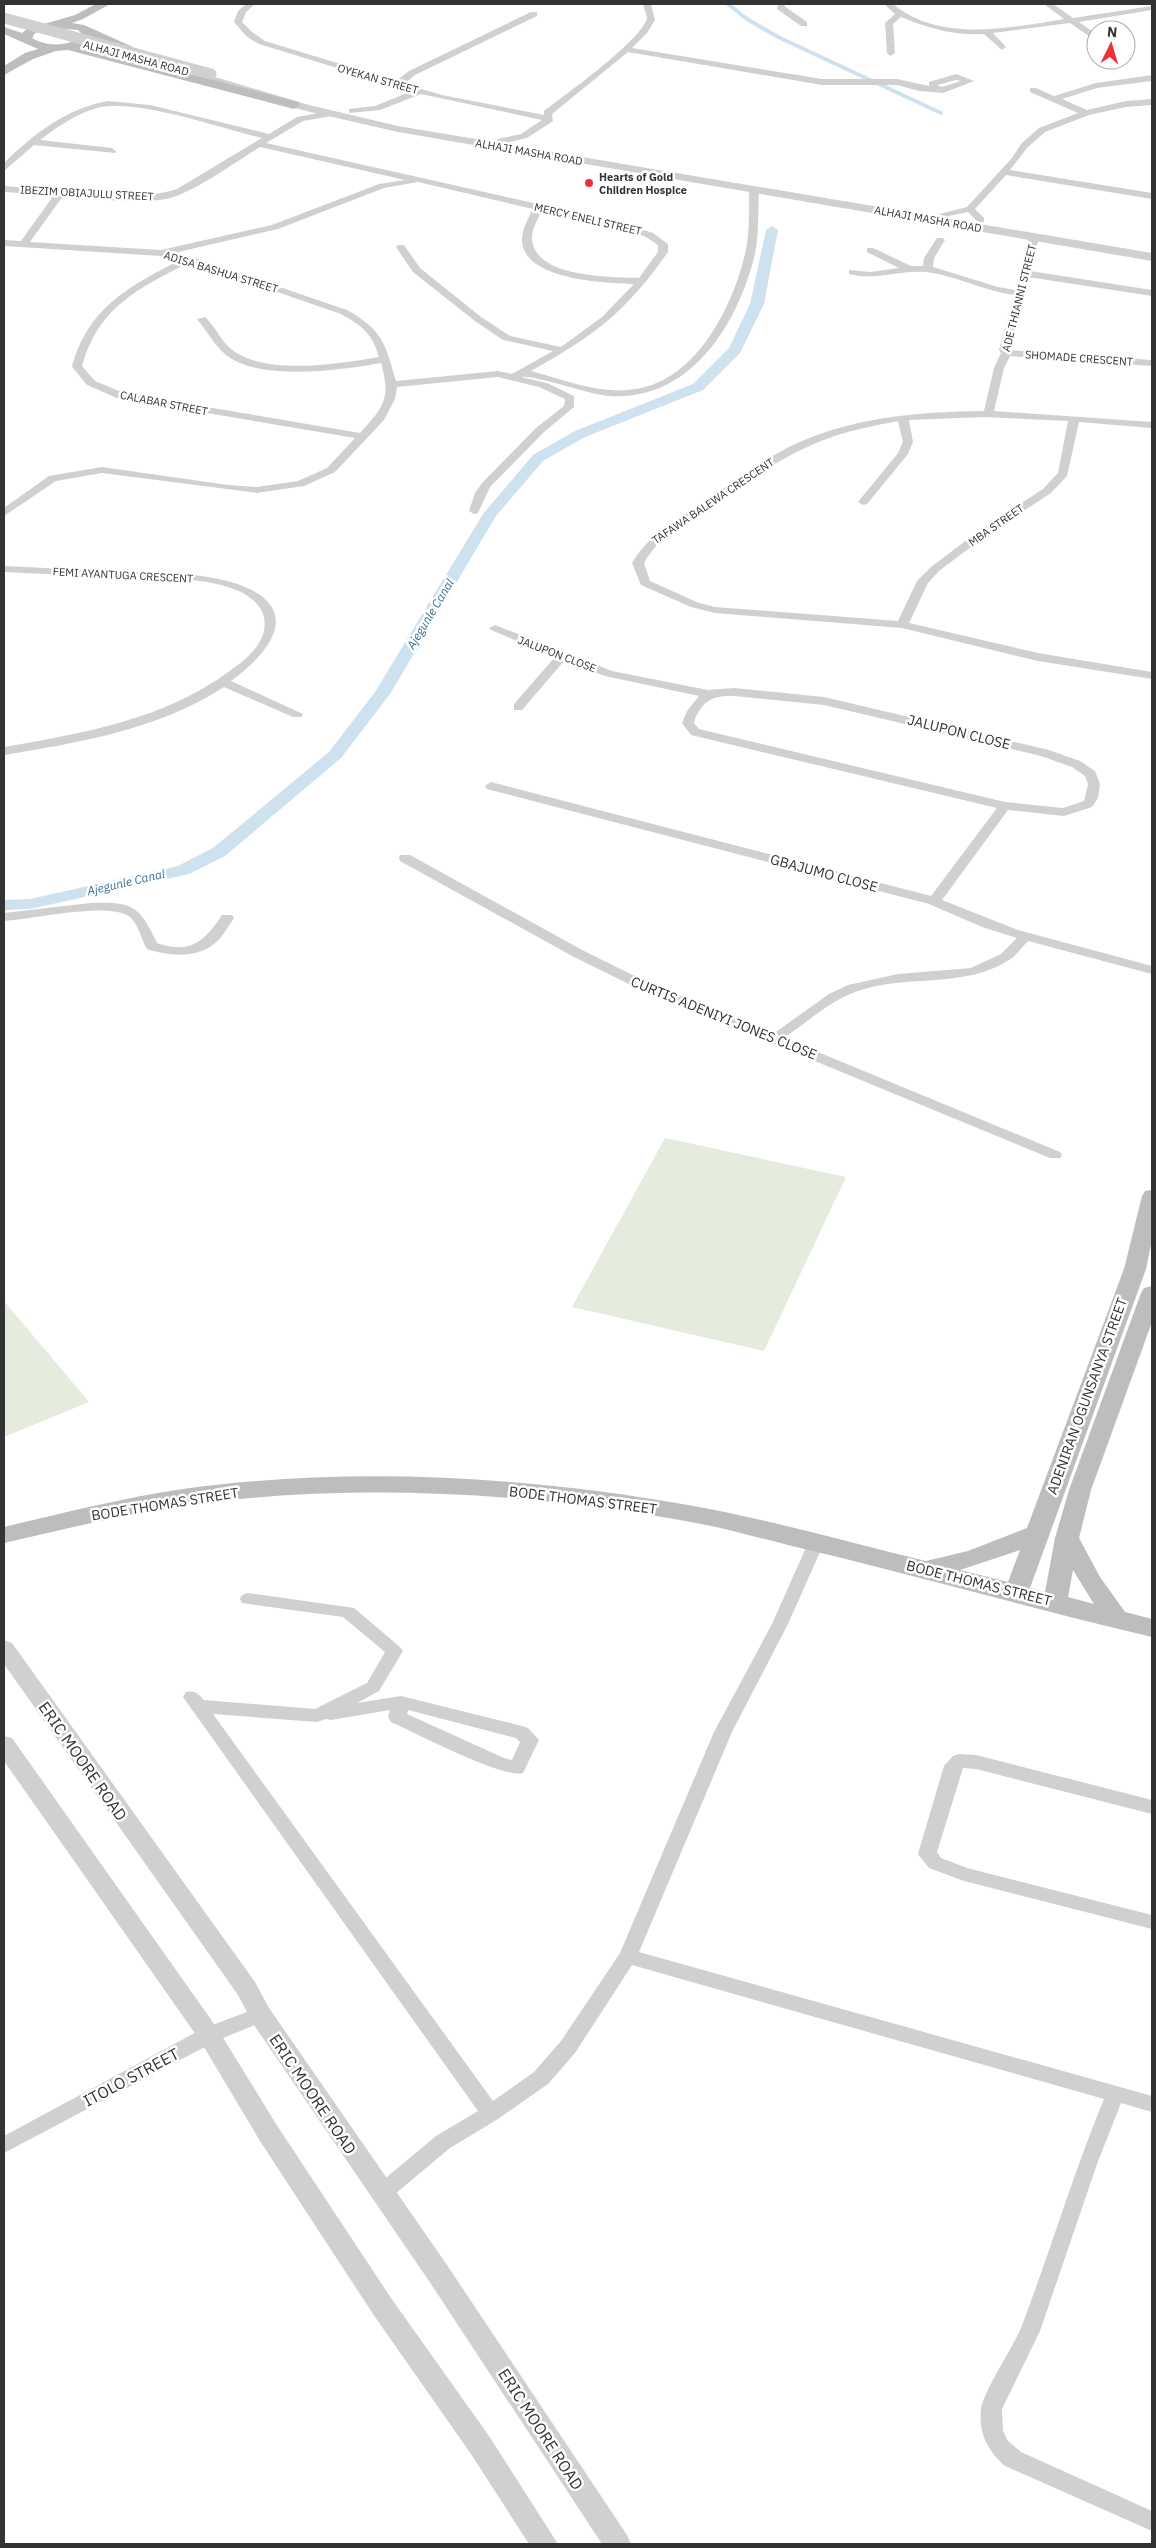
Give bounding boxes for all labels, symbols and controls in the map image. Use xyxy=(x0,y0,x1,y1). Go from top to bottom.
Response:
north arrow xyxy=(1086,20,1136,70)
text: N xyxy=(1106,23,1118,41)
street label: ALHAJI MASHA ROAD xyxy=(82,37,190,79)
street label: OYEKAN STREET xyxy=(336,61,421,97)
street label: ALHAJI MASHA ROAD xyxy=(474,136,584,168)
place label: Hearts of Gold Children Hospice xyxy=(599,170,687,197)
marker: Hearts of Gold Children Hospice xyxy=(583,177,595,189)
street label: IBEZIM OBIAJULU STREET xyxy=(20,183,155,204)
street label: MERCY ENELI STREET xyxy=(533,200,644,238)
street label: ALHAJI MASHA ROAD xyxy=(873,203,983,235)
street label: ADE THIANNI STREET xyxy=(999,242,1039,353)
street label: ADISA BASHUA STREET xyxy=(162,248,281,296)
street label: SHOMADE CRESCENT xyxy=(1024,347,1134,369)
street label: CALABAR STREET xyxy=(119,388,210,419)
street label: TAFAWA BALEWA CRESCENT xyxy=(649,455,777,547)
street label: MBA STREET xyxy=(966,500,1027,549)
street label: FEMI AYANTUGA CRESCENT xyxy=(52,564,194,586)
water label: Ajegunle Canal xyxy=(403,575,457,653)
street label: JALUPON CLOSE xyxy=(516,633,598,675)
street label: JALUPON CLOSE xyxy=(906,711,1012,753)
street label: GBAJUMO CLOSE xyxy=(768,850,880,896)
water label: Ajegunle Canal xyxy=(85,866,167,898)
street label: CURTIS ADENIYI JONES CLOSE xyxy=(628,972,820,1064)
street label: ADENIRAN OGUNSANYA STREET xyxy=(1043,1295,1131,1497)
street label: BODE THOMAS STREET xyxy=(508,1482,658,1518)
street label: BODE THOMAS STREET xyxy=(90,1483,240,1525)
street label: BODE THOMAS STREET xyxy=(905,1556,1053,1610)
street label: ERIC MOORE ROAD xyxy=(34,1698,132,1824)
street label: ERIC MOORE ROAD xyxy=(265,2030,361,2158)
street label: ITOLO STREET xyxy=(80,2043,182,2111)
street label: ERIC MOORE ROAD xyxy=(494,2364,588,2494)

